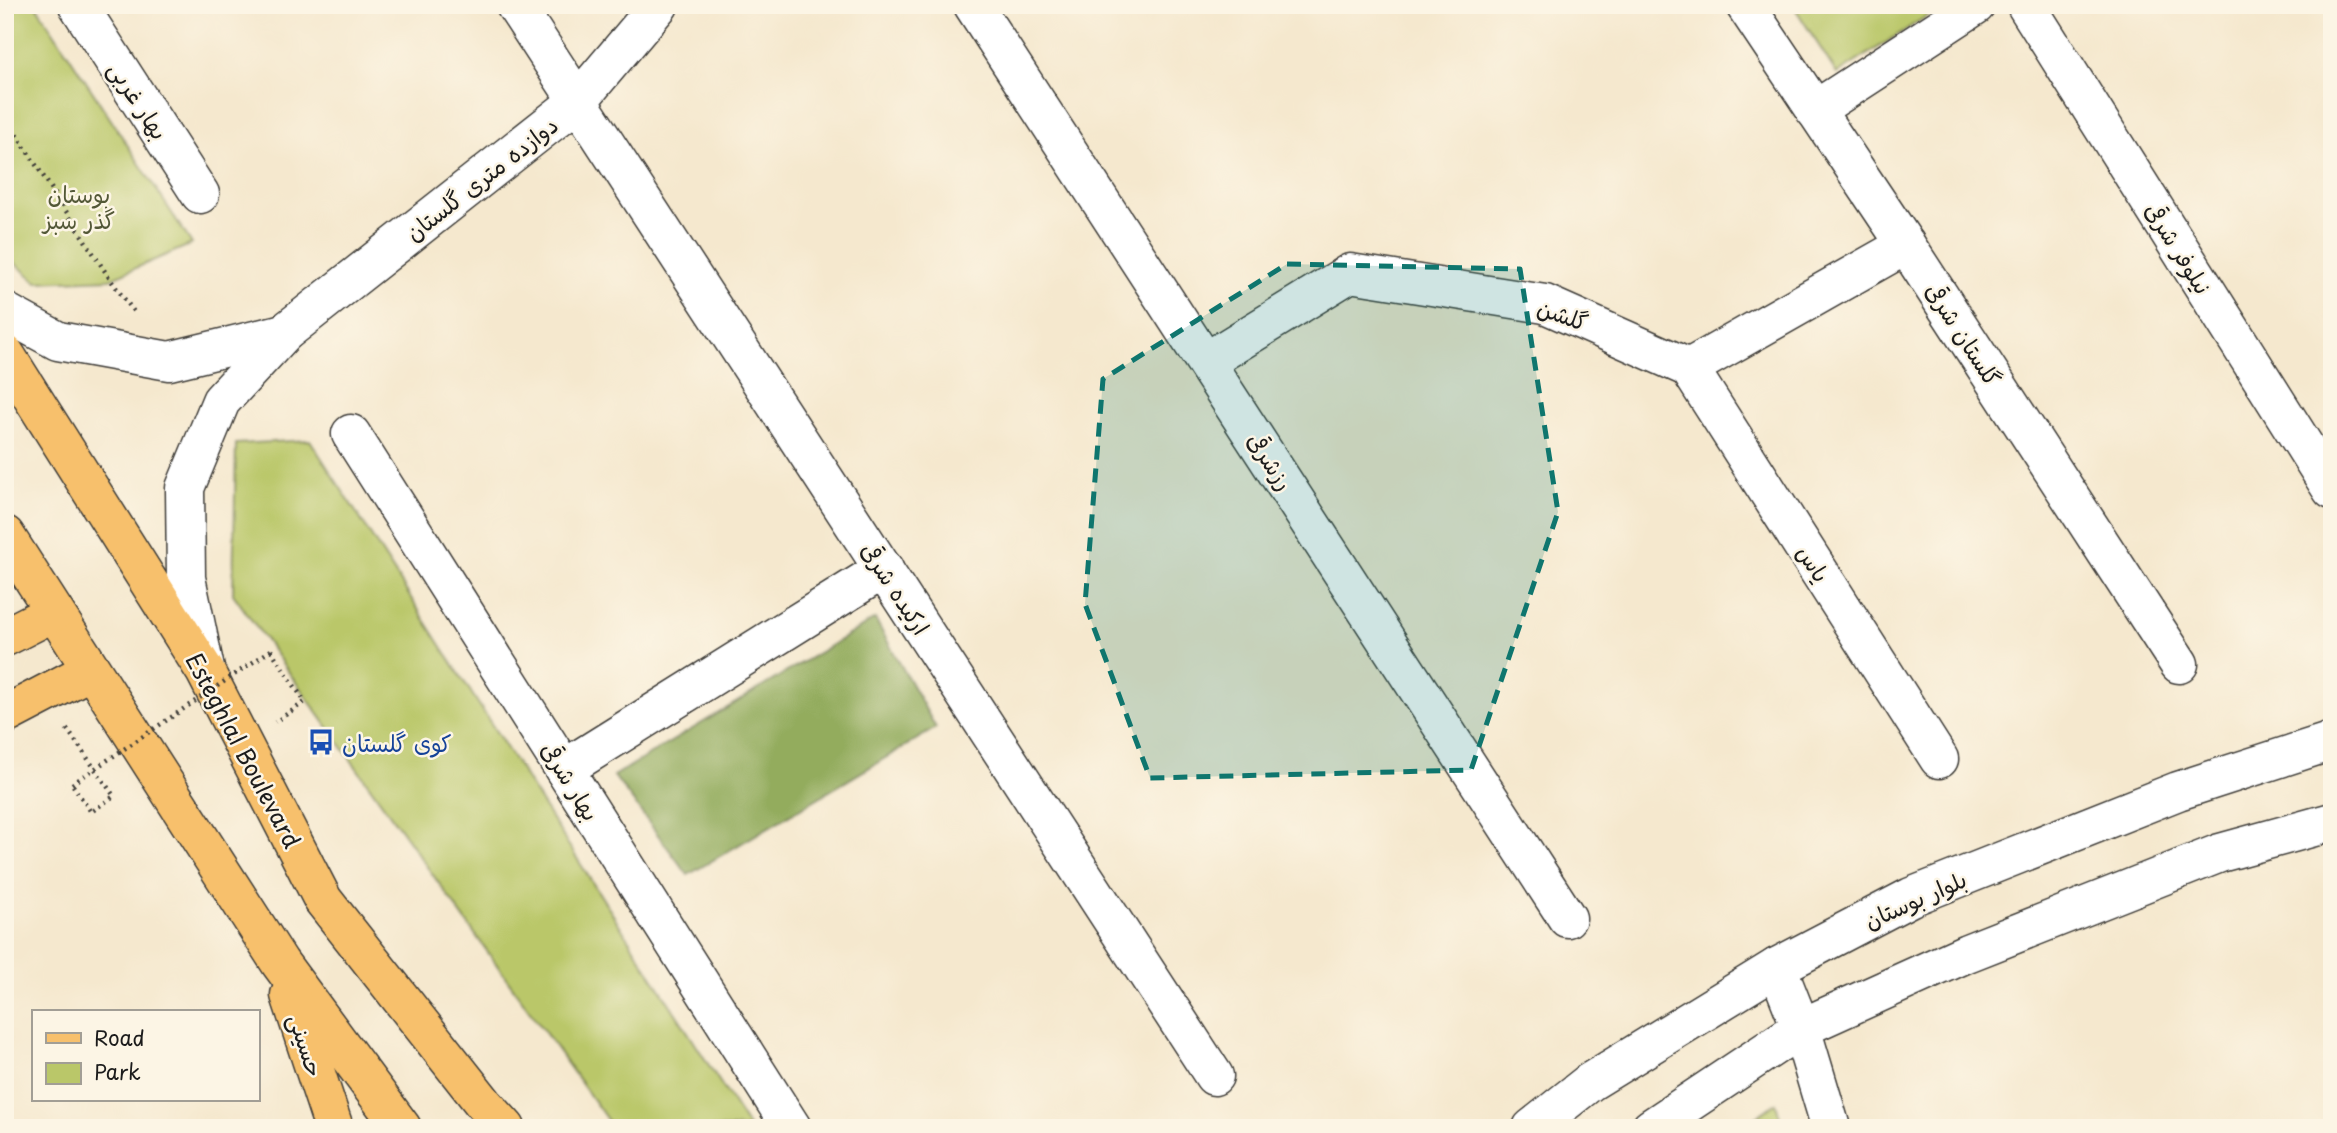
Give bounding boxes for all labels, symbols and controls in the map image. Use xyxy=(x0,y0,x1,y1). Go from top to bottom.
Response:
street label: بهار غربی xyxy=(100,54,178,146)
street label: دوازده متری گلستان xyxy=(397,107,565,249)
park label: بوستان گذر سبز xyxy=(41,176,115,237)
street label: نیلوفر شرقی xyxy=(2137,195,2221,301)
street label: گلستان شرقی xyxy=(1917,275,2011,393)
street label: گلشن xyxy=(1533,289,1593,339)
street label: رزشرقی xyxy=(1239,425,1303,497)
street label: ارکیده شرقی xyxy=(853,535,939,641)
street label: یاس xyxy=(1789,537,1839,589)
street label: Esteghlal Boulevard xyxy=(178,646,310,854)
place label: کوی گلستان xyxy=(342,725,452,760)
bus stop icon: کوی گلستان xyxy=(306,727,336,757)
street label: بهار شرقی xyxy=(533,735,609,827)
street label: بلوار بوستان xyxy=(1858,861,1972,937)
street label: حسینی xyxy=(280,1009,334,1081)
legend xyxy=(32,1010,259,1102)
text: Road xyxy=(94,1021,145,1053)
text: Park xyxy=(94,1055,141,1087)

